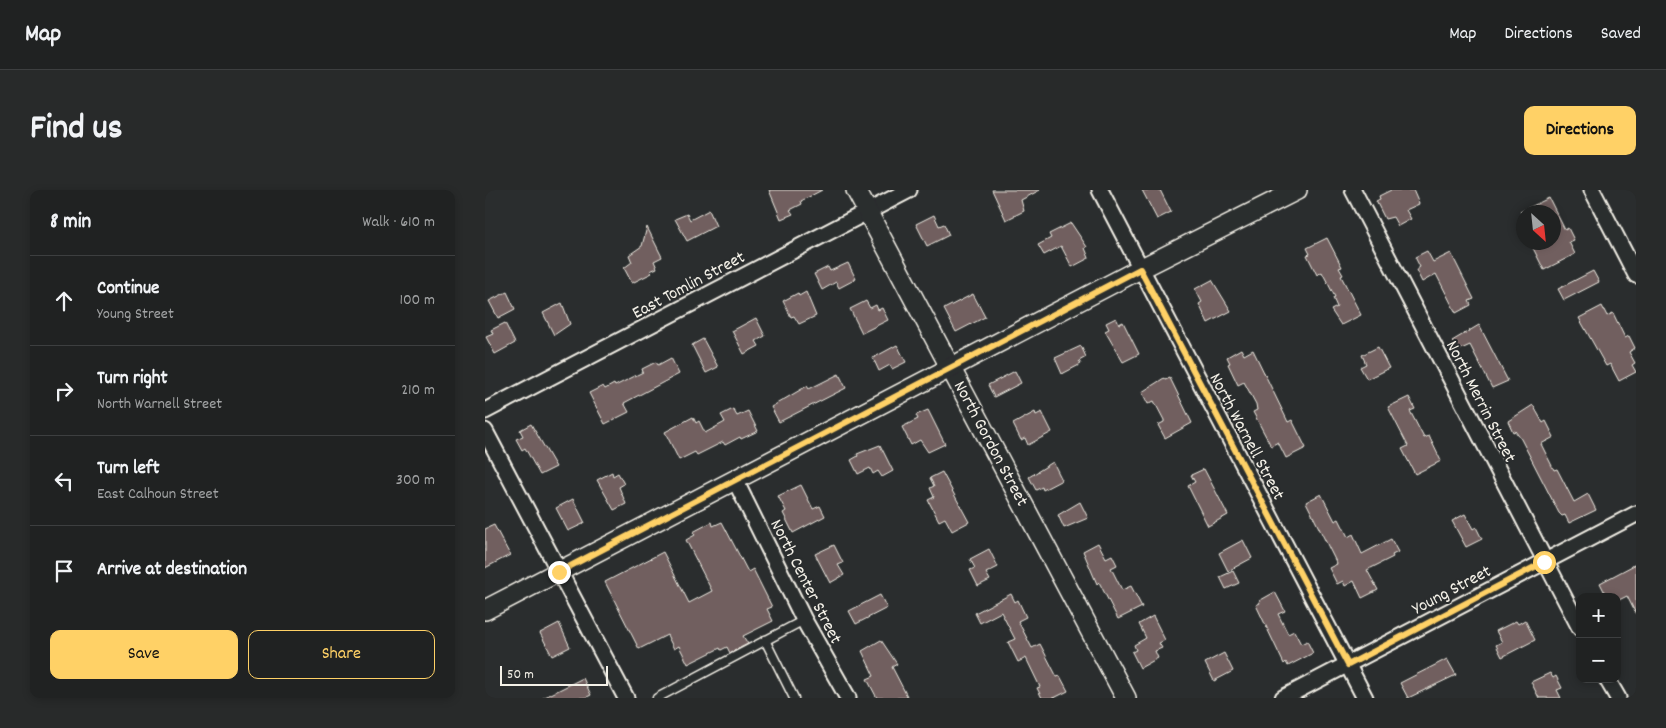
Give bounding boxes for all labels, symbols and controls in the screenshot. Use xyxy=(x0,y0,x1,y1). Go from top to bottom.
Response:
text: Map xyxy=(25,18,61,52)
text: Map xyxy=(1449,22,1476,47)
text: Directions xyxy=(1504,22,1573,47)
text: Saved xyxy=(1601,22,1641,47)
text: Find us xyxy=(30,105,122,155)
button: Directions xyxy=(1524,106,1636,155)
north arrow xyxy=(1516,205,1561,250)
text: 8 min xyxy=(50,208,91,238)
text: Walk · 610 m xyxy=(362,211,435,234)
street label: East Tomlin Street xyxy=(628,246,750,327)
text: Continue xyxy=(97,276,159,303)
icon: ahead xyxy=(50,287,78,315)
text: 100 m xyxy=(399,289,435,312)
text: Young Street xyxy=(97,303,174,326)
street label: North Merrin Street xyxy=(1438,337,1521,468)
text: Turn right xyxy=(97,366,168,393)
street label: North Warnell Street xyxy=(1202,369,1290,505)
icon: right xyxy=(50,377,78,405)
street label: North Gordon Street xyxy=(946,377,1034,512)
text: 210 m xyxy=(401,379,435,402)
text: North Warnell Street xyxy=(97,393,222,416)
text: Turn left xyxy=(97,456,160,483)
icon: left xyxy=(50,467,78,495)
text: 300 m xyxy=(396,469,435,492)
text: East Calhoun Street xyxy=(97,483,219,506)
street label: North Center Street xyxy=(763,516,847,649)
route start xyxy=(1533,551,1556,574)
icon: arrive xyxy=(50,557,78,585)
text: Arrive at destination xyxy=(97,557,247,584)
street label: Young Street xyxy=(1408,560,1497,623)
route end xyxy=(548,561,571,584)
map controls xyxy=(1576,593,1621,683)
button: + xyxy=(1576,593,1621,638)
button: Save xyxy=(50,630,238,679)
button: Share xyxy=(248,630,435,679)
button: − xyxy=(1576,638,1621,683)
scale bar xyxy=(500,663,607,686)
text: 50 m xyxy=(507,665,534,685)

